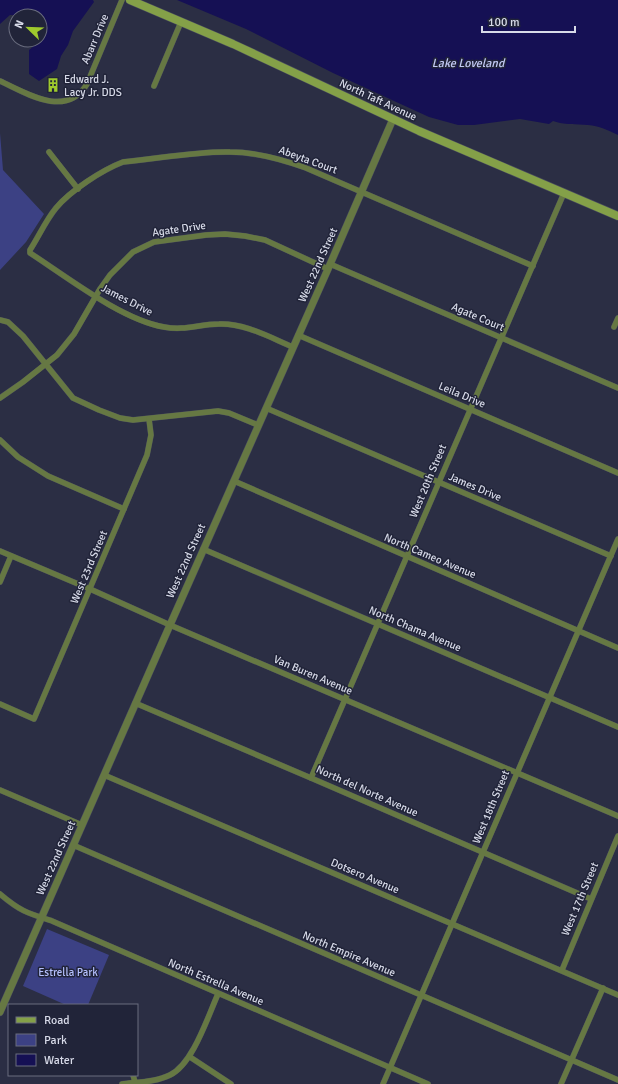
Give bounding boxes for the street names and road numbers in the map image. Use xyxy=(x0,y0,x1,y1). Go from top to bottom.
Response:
street label: Abarr Drive xyxy=(79,12,111,66)
street label: North Taft Avenue xyxy=(337,76,419,124)
street label: Abeyta Court xyxy=(277,143,339,177)
street label: Agate Drive xyxy=(151,219,207,239)
street label: West 22nd Street xyxy=(296,226,340,304)
street label: James Drive xyxy=(99,281,155,319)
street label: Agate Court xyxy=(450,300,506,334)
street label: Leila Drive xyxy=(437,379,487,411)
street label: West 20th Street xyxy=(407,442,449,520)
street label: James Drive xyxy=(447,470,503,504)
street label: West 22nd Street xyxy=(164,522,208,600)
street label: West 23rd Street xyxy=(68,528,110,606)
street label: North Cameo Avenue xyxy=(382,531,478,581)
street label: North Chama Avenue xyxy=(367,604,463,654)
street label: Van Buren Avenue xyxy=(271,652,355,698)
street label: North del Norte Avenue xyxy=(314,763,420,819)
street label: West 18th Street xyxy=(470,768,512,846)
street label: West 22nd Street xyxy=(34,819,78,897)
street label: Dotsero Avenue xyxy=(329,856,401,896)
street label: West 17th Street xyxy=(559,860,601,938)
street label: North Empire Avenue xyxy=(301,929,397,979)
street label: North Estrella Avenue xyxy=(166,956,266,1008)

